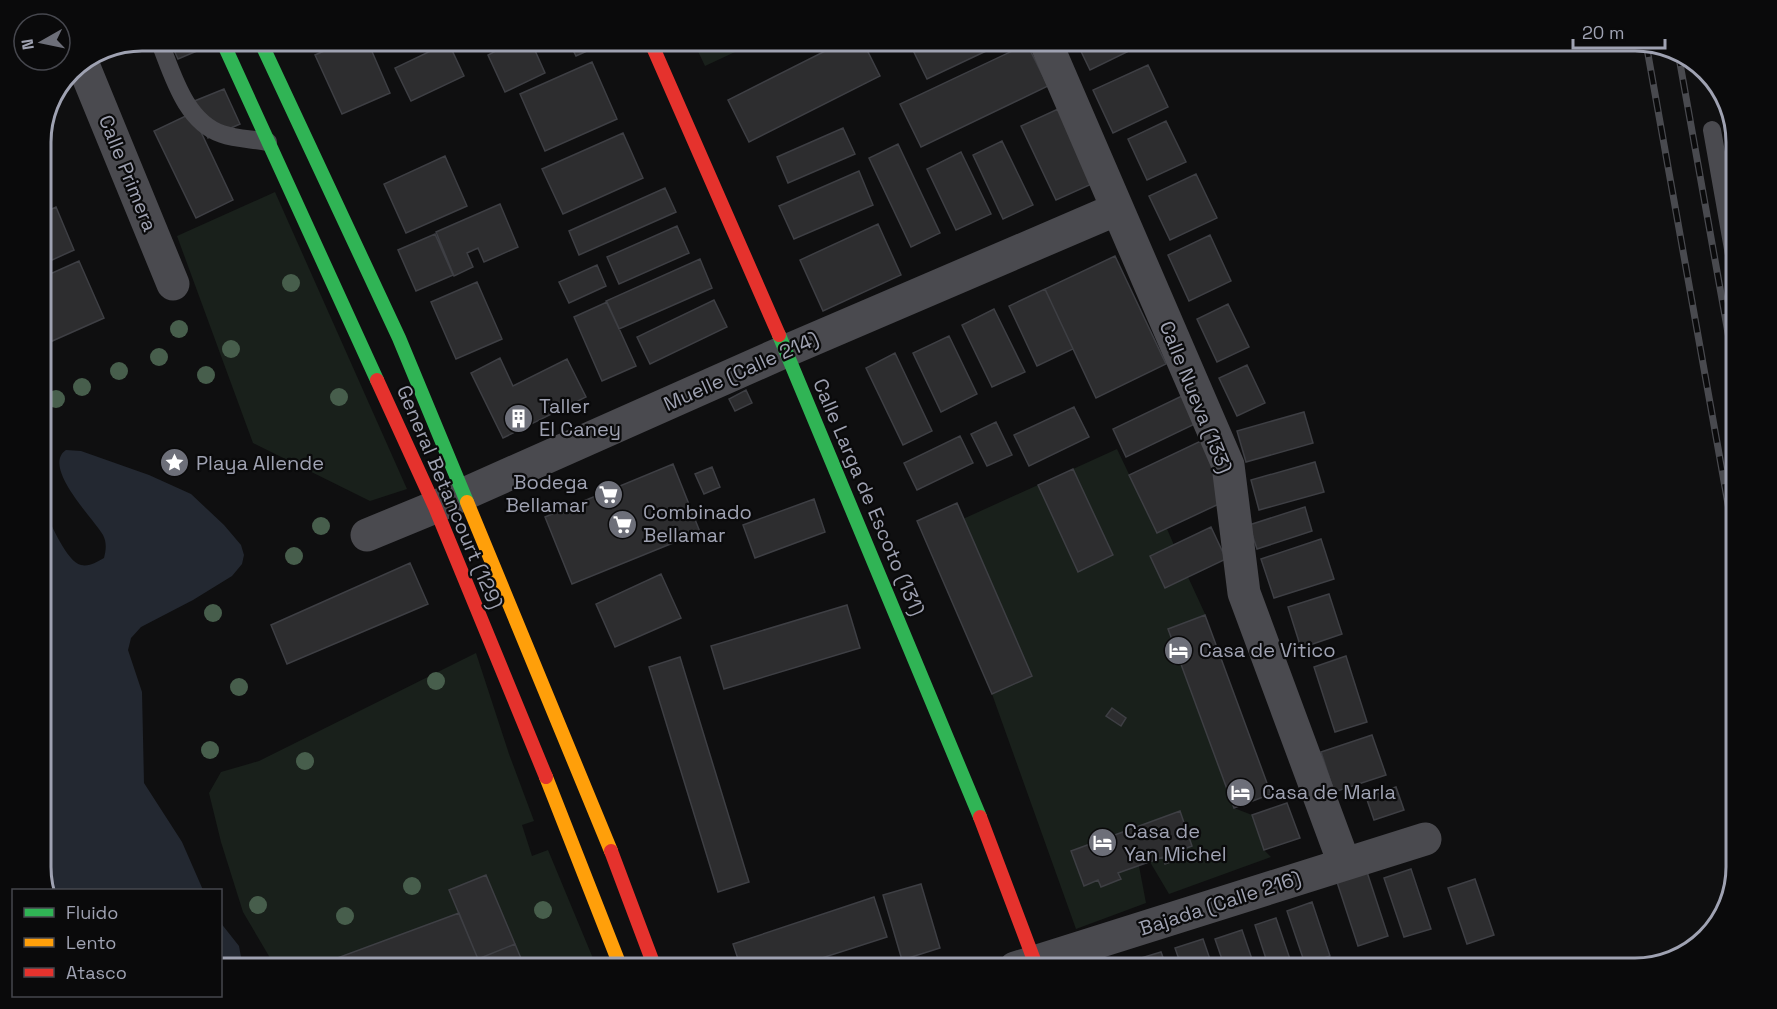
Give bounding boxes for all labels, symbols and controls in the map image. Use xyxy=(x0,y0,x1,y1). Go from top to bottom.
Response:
north arrow xyxy=(12,12,72,72)
scale bar xyxy=(1573,12,1664,50)
text: 20 m xyxy=(1582,21,1625,44)
text: N xyxy=(16,37,39,51)
street label: Calle Primera xyxy=(93,111,163,235)
street label: Calle Nueva (133) xyxy=(1154,317,1238,477)
street label: Muelle (Calle 214) xyxy=(659,325,823,417)
street label: Calle Larga de Escoto (131) xyxy=(807,375,931,619)
street label: General Betancourt (129) xyxy=(391,381,509,613)
place label: Taller El Caney xyxy=(539,393,621,442)
building icon: Taller El Caney xyxy=(502,402,534,434)
place icon: Playa Allende xyxy=(159,447,191,479)
place label: Playa Allende xyxy=(196,450,324,476)
place label: Bodega Bellamar xyxy=(505,469,588,518)
supermarket icon: Bodega Bellamar xyxy=(593,478,625,510)
place label: Combinado Bellamar xyxy=(643,499,752,548)
supermarket icon: Combinado Bellamar xyxy=(606,508,638,540)
hotel icon: Casa de Vitico xyxy=(1162,634,1194,666)
place label: Casa de Vitico xyxy=(1199,637,1336,663)
hotel icon: Casa de Marla xyxy=(1225,776,1257,808)
place label: Casa de Marla xyxy=(1262,779,1396,805)
place label: Casa de Yan Michel xyxy=(1124,818,1227,867)
hotel icon: Casa de Yan Michel xyxy=(1087,826,1119,858)
street label: Bajada (Calle 216) xyxy=(1136,865,1304,941)
legend xyxy=(12,889,222,997)
text: Fluido xyxy=(66,901,118,924)
text: Lento xyxy=(66,931,116,954)
text: Atasco xyxy=(66,961,127,984)

